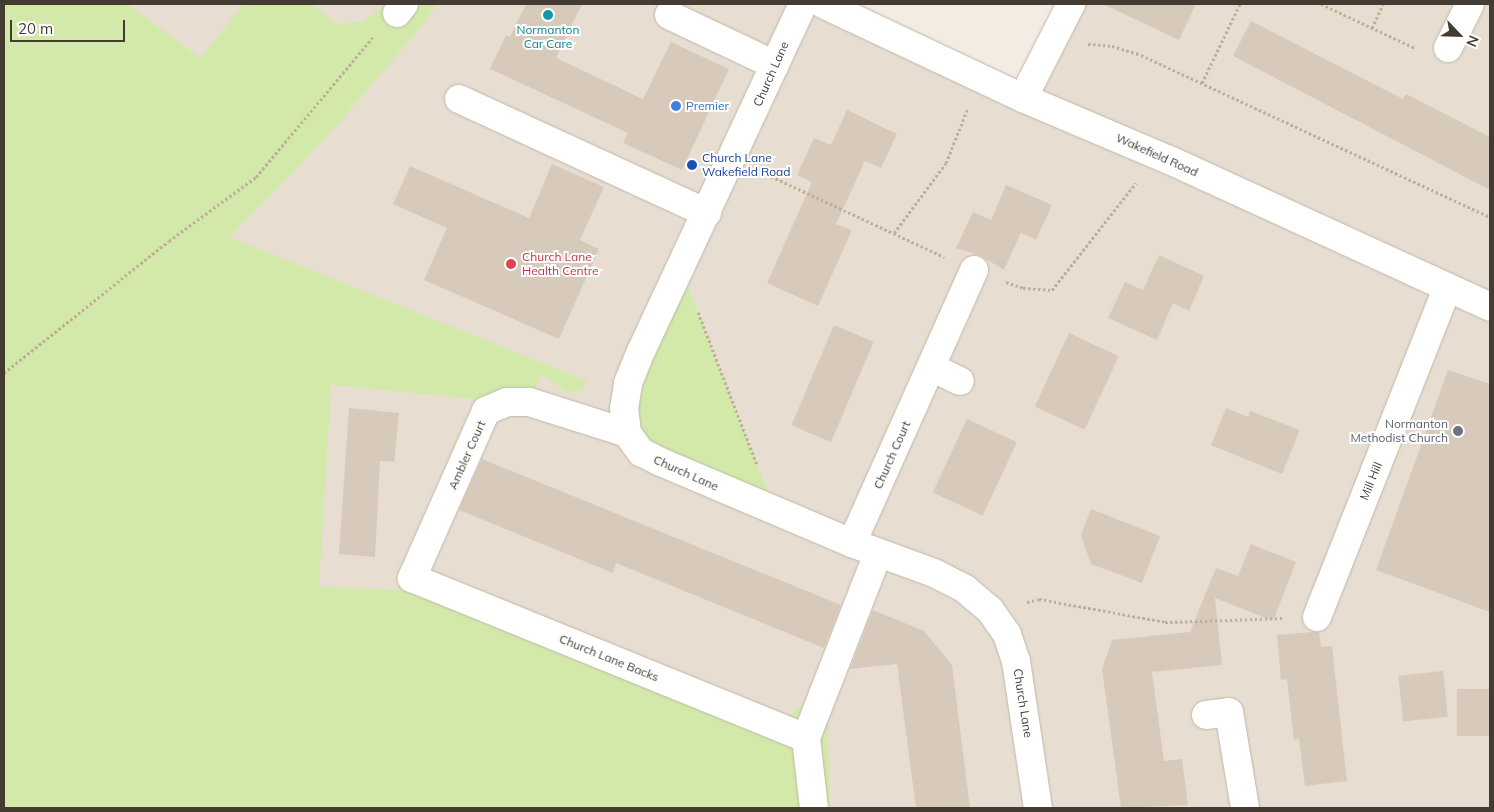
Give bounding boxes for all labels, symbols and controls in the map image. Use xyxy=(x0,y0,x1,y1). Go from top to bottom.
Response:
marker: Normanton Car Care xyxy=(542,9,554,21)
scale bar xyxy=(12,10,128,42)
north arrow xyxy=(1434,10,1484,60)
text: 20 m xyxy=(18,19,53,38)
place label: Normanton Car Care xyxy=(517,23,579,51)
text: N xyxy=(1462,33,1483,50)
street label: Church Lane xyxy=(750,39,792,109)
place label: Premier xyxy=(686,99,729,113)
marker: Premier xyxy=(670,100,682,112)
street label: Wakefield Road xyxy=(1114,130,1200,180)
place label: Church Lane Wakefield Road xyxy=(702,151,790,179)
marker: Church Lane Wakefield Road xyxy=(686,159,698,171)
place label: Church Lane Health Centre xyxy=(522,250,598,278)
marker: Church Lane Health Centre xyxy=(504,257,518,271)
place label: Normanton Methodist Church xyxy=(1350,417,1448,445)
street label: Ambler Court xyxy=(445,418,489,492)
street label: Church Court xyxy=(871,419,913,491)
marker: Normanton Methodist Church xyxy=(1452,425,1464,437)
street label: Church Lane xyxy=(651,452,721,494)
street label: Mill Hill xyxy=(1357,460,1385,502)
street label: Church Lane Backs xyxy=(557,631,661,685)
street label: Church Lane xyxy=(1010,667,1036,739)

